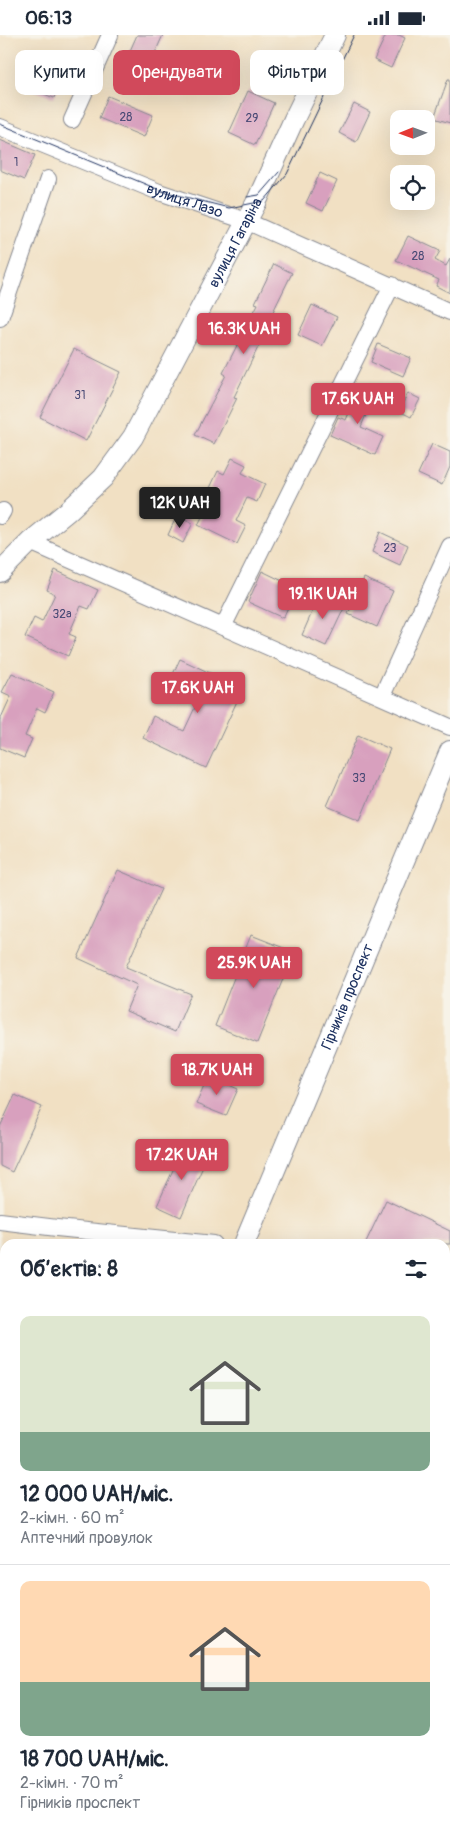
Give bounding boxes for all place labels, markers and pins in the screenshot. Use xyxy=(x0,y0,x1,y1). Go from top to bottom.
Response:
pin: 16.3K UAH xyxy=(187,313,301,355)
pin: 17.6K UAH xyxy=(301,383,415,425)
pin: 12K UAH xyxy=(134,487,226,529)
pin: 19.1K UAH xyxy=(266,577,380,620)
pin: 17.6K UAH xyxy=(141,671,255,714)
pin: 25.9K UAH xyxy=(197,947,311,989)
pin: 18.7K UAH xyxy=(160,1053,274,1096)
pin: 17.2K UAH xyxy=(125,1139,239,1181)

